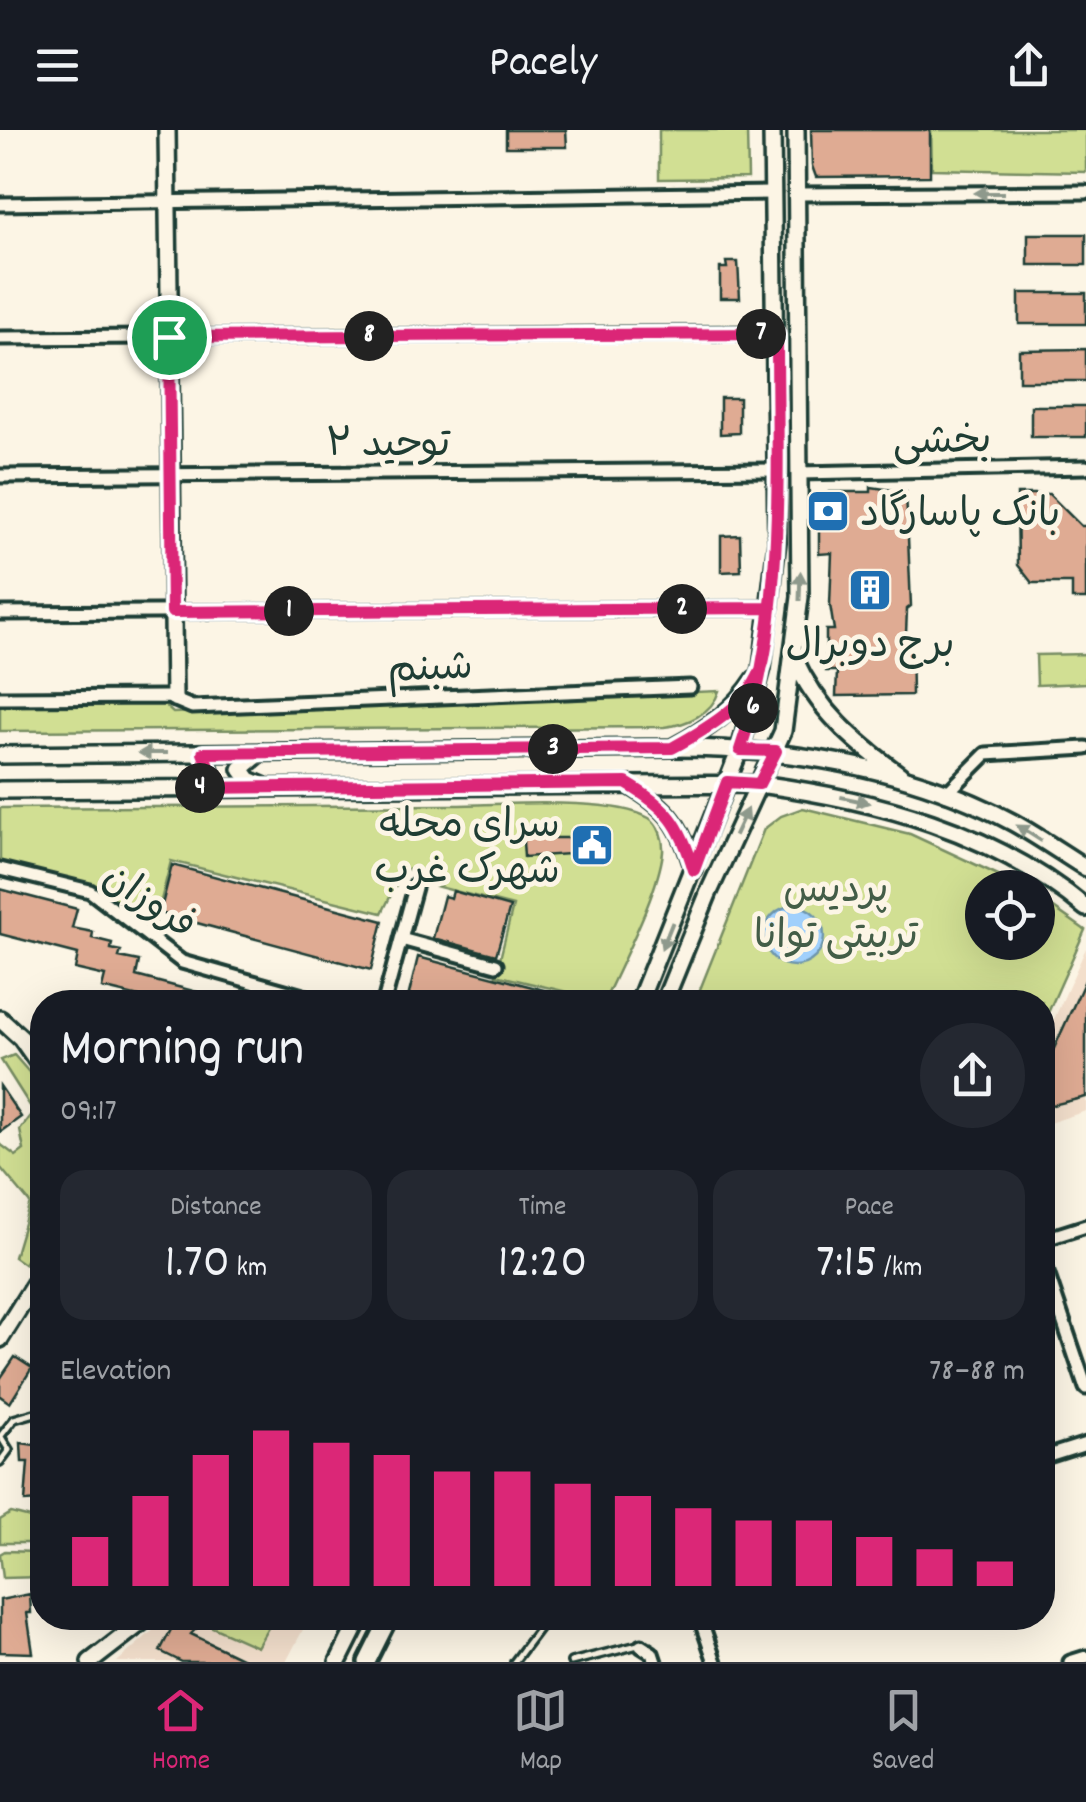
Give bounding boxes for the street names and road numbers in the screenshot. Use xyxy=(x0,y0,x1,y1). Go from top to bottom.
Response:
street label: بخشی xyxy=(892,415,992,474)
street label: توحید ۲ xyxy=(326,419,451,476)
street label: شبنم xyxy=(386,642,474,701)
street label: فروزان xyxy=(89,852,206,957)

